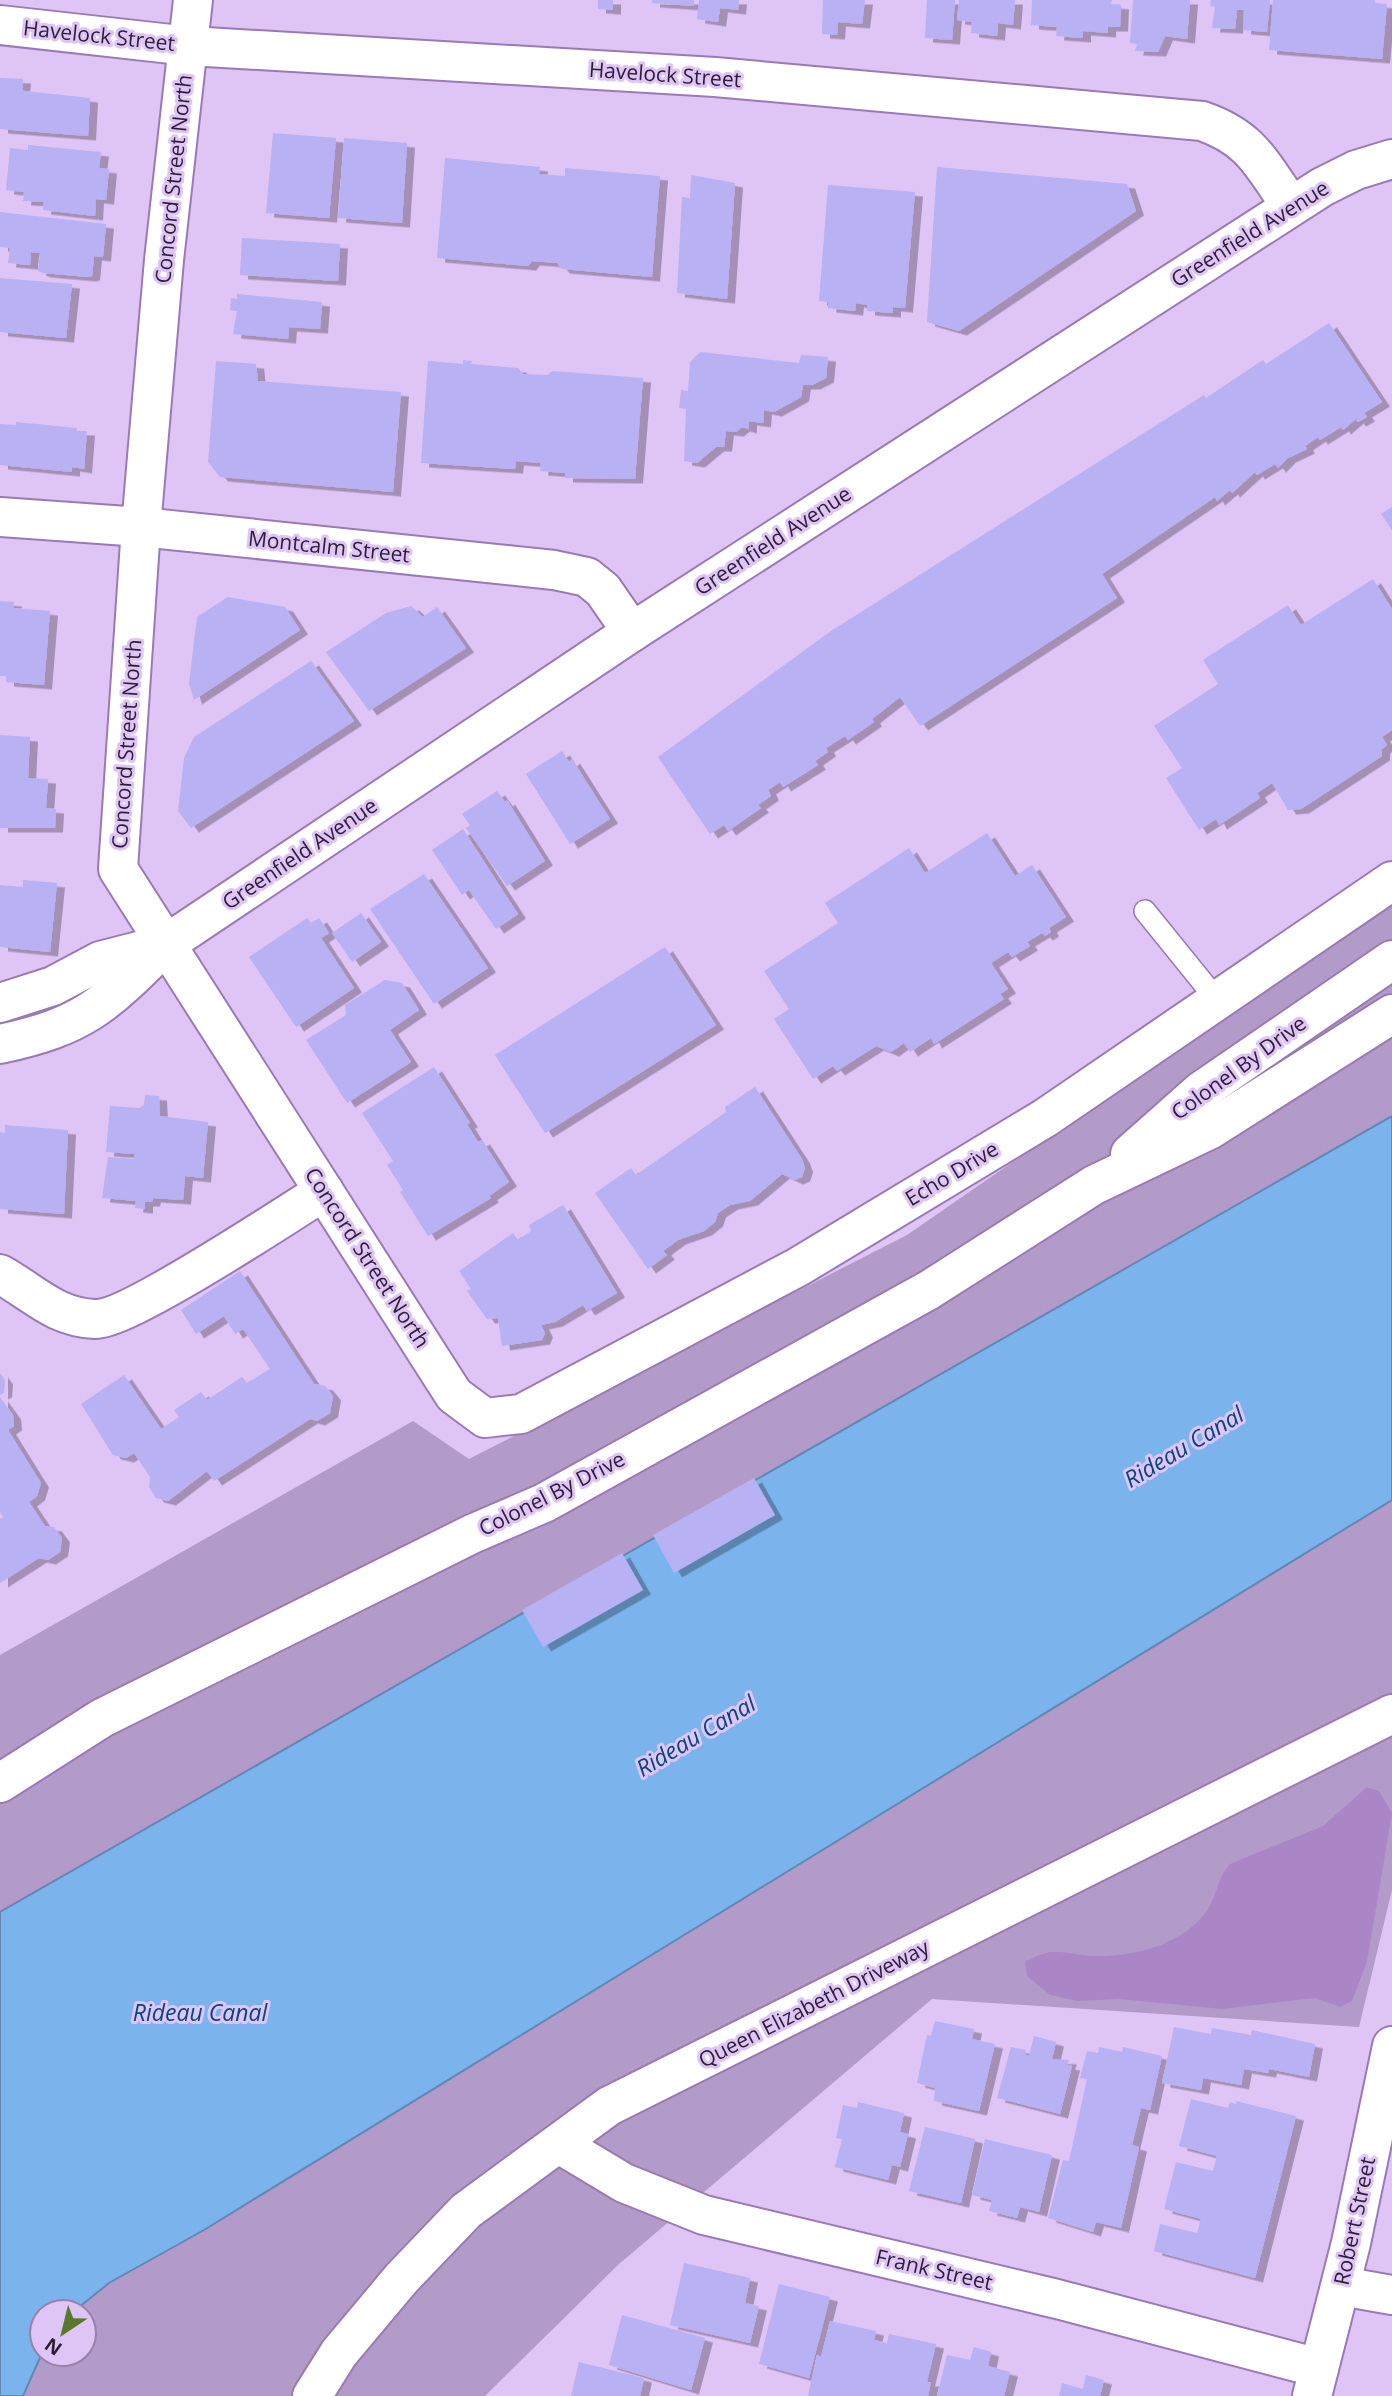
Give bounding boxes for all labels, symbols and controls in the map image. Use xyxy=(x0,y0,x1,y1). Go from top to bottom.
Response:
street label: Havelock Street xyxy=(22,13,176,57)
street label: Havelock Street xyxy=(588,55,742,93)
street label: Concord Street North xyxy=(148,73,198,285)
street label: Greenfield Avenue xyxy=(1165,173,1334,293)
street label: Greenfield Avenue xyxy=(689,479,856,601)
street label: Montcalm Street xyxy=(247,524,411,568)
street label: Concord Street North xyxy=(105,638,147,850)
street label: Greenfield Avenue xyxy=(217,791,382,915)
street label: Colonel By Drive xyxy=(1165,1009,1311,1126)
street label: Echo Drive xyxy=(900,1134,1003,1212)
street label: Concord Street North xyxy=(299,1162,437,1353)
water label: Rideau Canal xyxy=(1118,1397,1250,1495)
street label: Colonel By Drive xyxy=(474,1444,629,1542)
water label: Rideau Canal xyxy=(630,1686,762,1784)
street label: Queen Elizabeth Driveway xyxy=(693,1932,934,2074)
water label: Rideau Canal xyxy=(133,1996,268,2028)
street label: Robert Street xyxy=(1327,2154,1381,2287)
street label: Frank Street xyxy=(873,2242,995,2296)
north arrow xyxy=(28,2298,98,2368)
text: N xyxy=(39,2332,67,2362)

